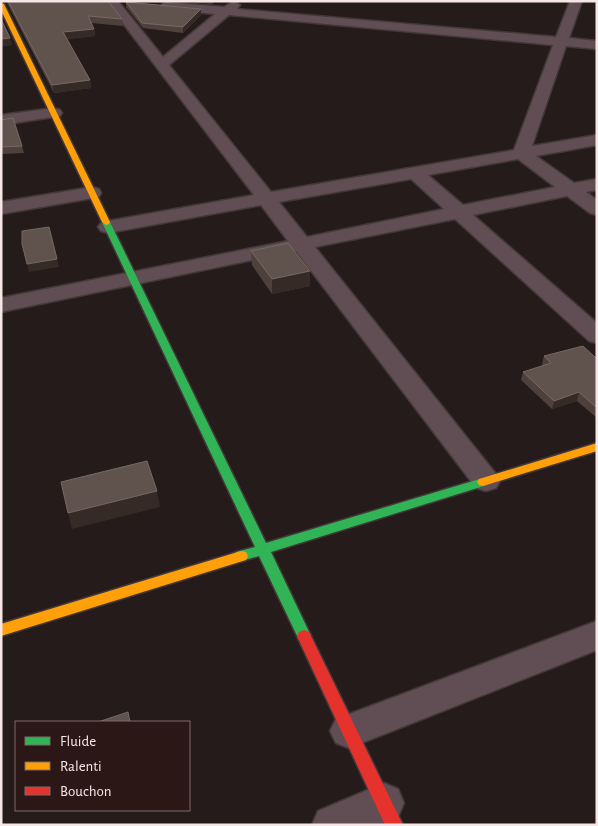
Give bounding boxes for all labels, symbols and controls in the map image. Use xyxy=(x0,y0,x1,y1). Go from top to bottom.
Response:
legend xyxy=(15,721,190,811)
text: Fluide xyxy=(60,734,96,749)
text: Ralenti xyxy=(60,759,102,774)
text: Bouchon xyxy=(60,784,111,799)

